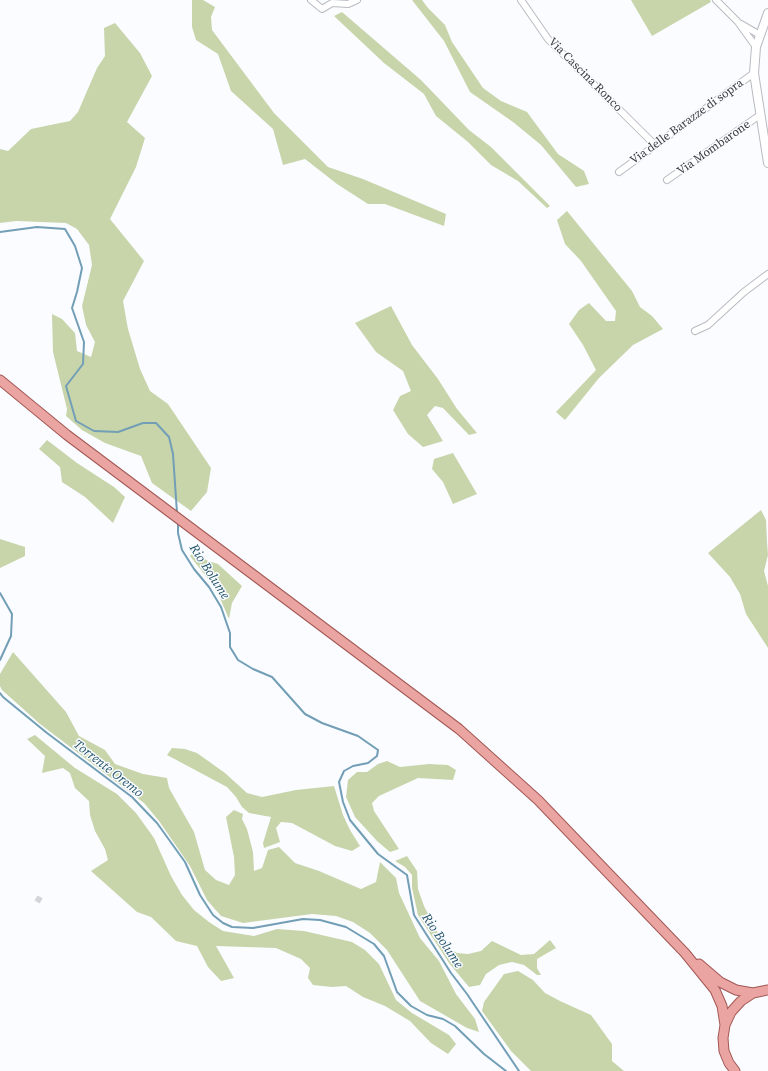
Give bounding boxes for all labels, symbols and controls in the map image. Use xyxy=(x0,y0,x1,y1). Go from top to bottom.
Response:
street label: Via Cascina Ronco xyxy=(545,35,625,115)
street label: Via delle Barazze di sopra xyxy=(628,76,746,168)
street label: Via Mombarone xyxy=(675,117,753,179)
water label: Rio Bolume xyxy=(185,542,233,602)
water label: Torrente Oremo xyxy=(70,737,146,801)
water label: Rio Bolume xyxy=(418,911,466,971)

